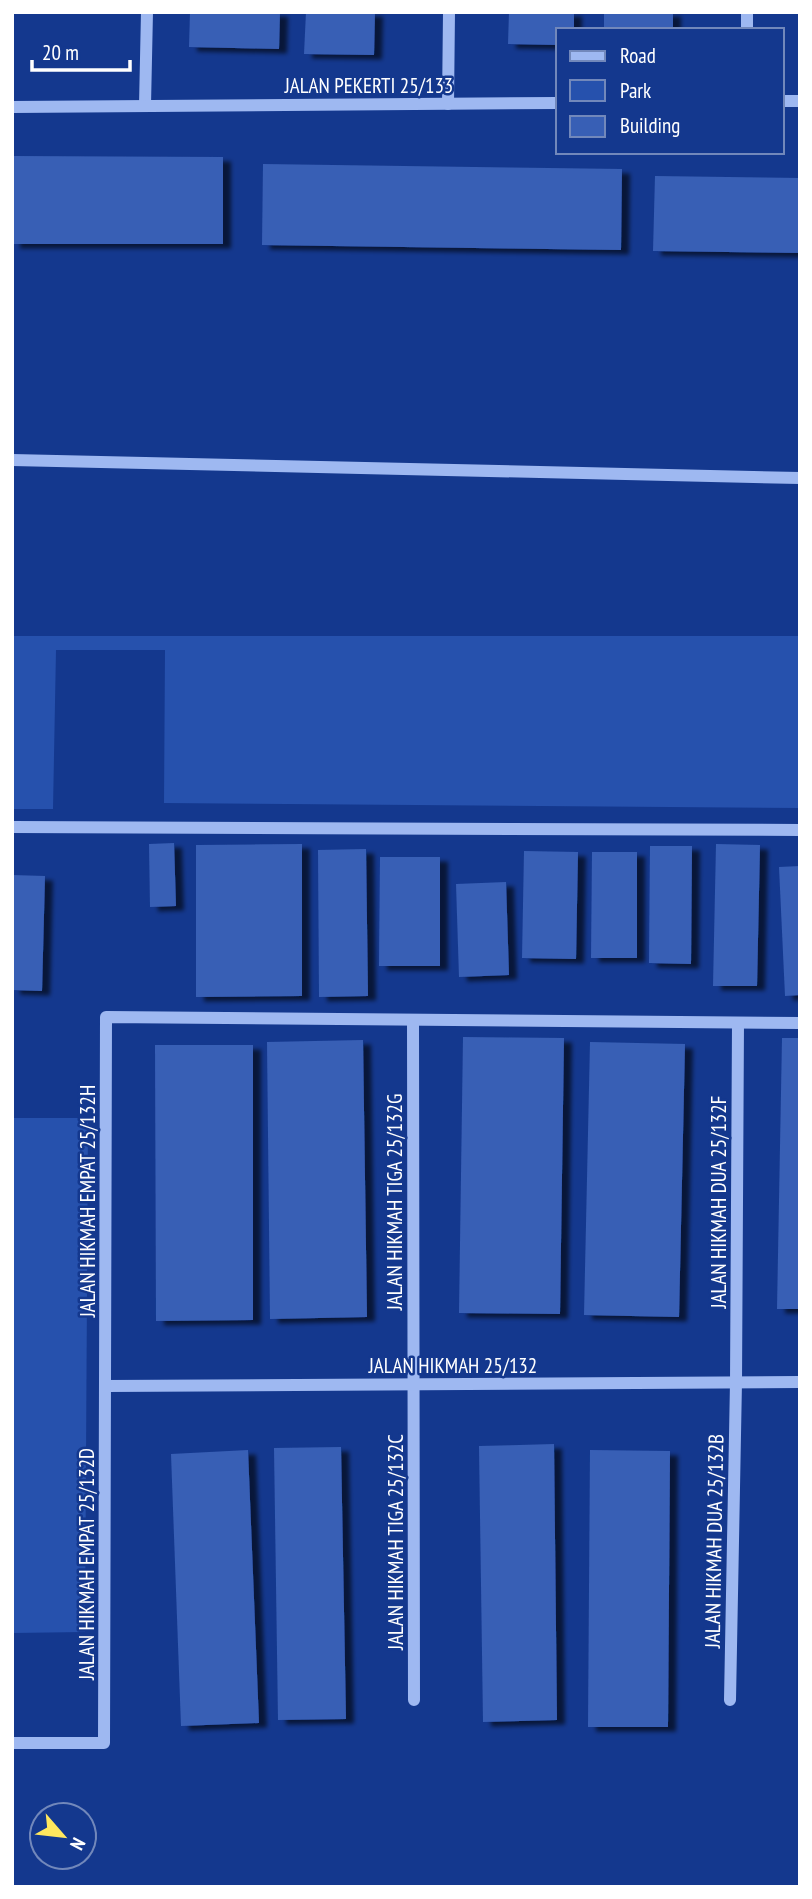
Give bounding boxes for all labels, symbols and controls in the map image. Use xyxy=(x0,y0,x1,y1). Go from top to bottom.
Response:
scale bar xyxy=(32,28,130,72)
legend xyxy=(556,28,784,154)
text: 20 m xyxy=(42,39,79,66)
text: Road xyxy=(620,42,656,69)
street label: JALAN PEKERTI 25/133 xyxy=(284,72,453,99)
text: Park xyxy=(620,77,651,104)
text: Building xyxy=(620,112,680,139)
street label: JALAN HIKMAH EMPAT 25/132H xyxy=(74,1085,101,1318)
street label: JALAN HIKMAH TIGA 25/132G xyxy=(381,1094,408,1311)
street label: JALAN HIKMAH DUA 25/132F xyxy=(705,1096,732,1309)
street label: JALAN HIKMAH 25/132 xyxy=(368,1352,537,1379)
street label: JALAN HIKMAH TIGA 25/132C xyxy=(382,1434,409,1651)
street label: JALAN HIKMAH DUA 25/132B xyxy=(699,1434,729,1649)
street label: JALAN HIKMAH EMPAT 25/132D xyxy=(73,1448,100,1681)
north arrow xyxy=(28,1801,98,1871)
text: N xyxy=(65,1834,91,1854)

